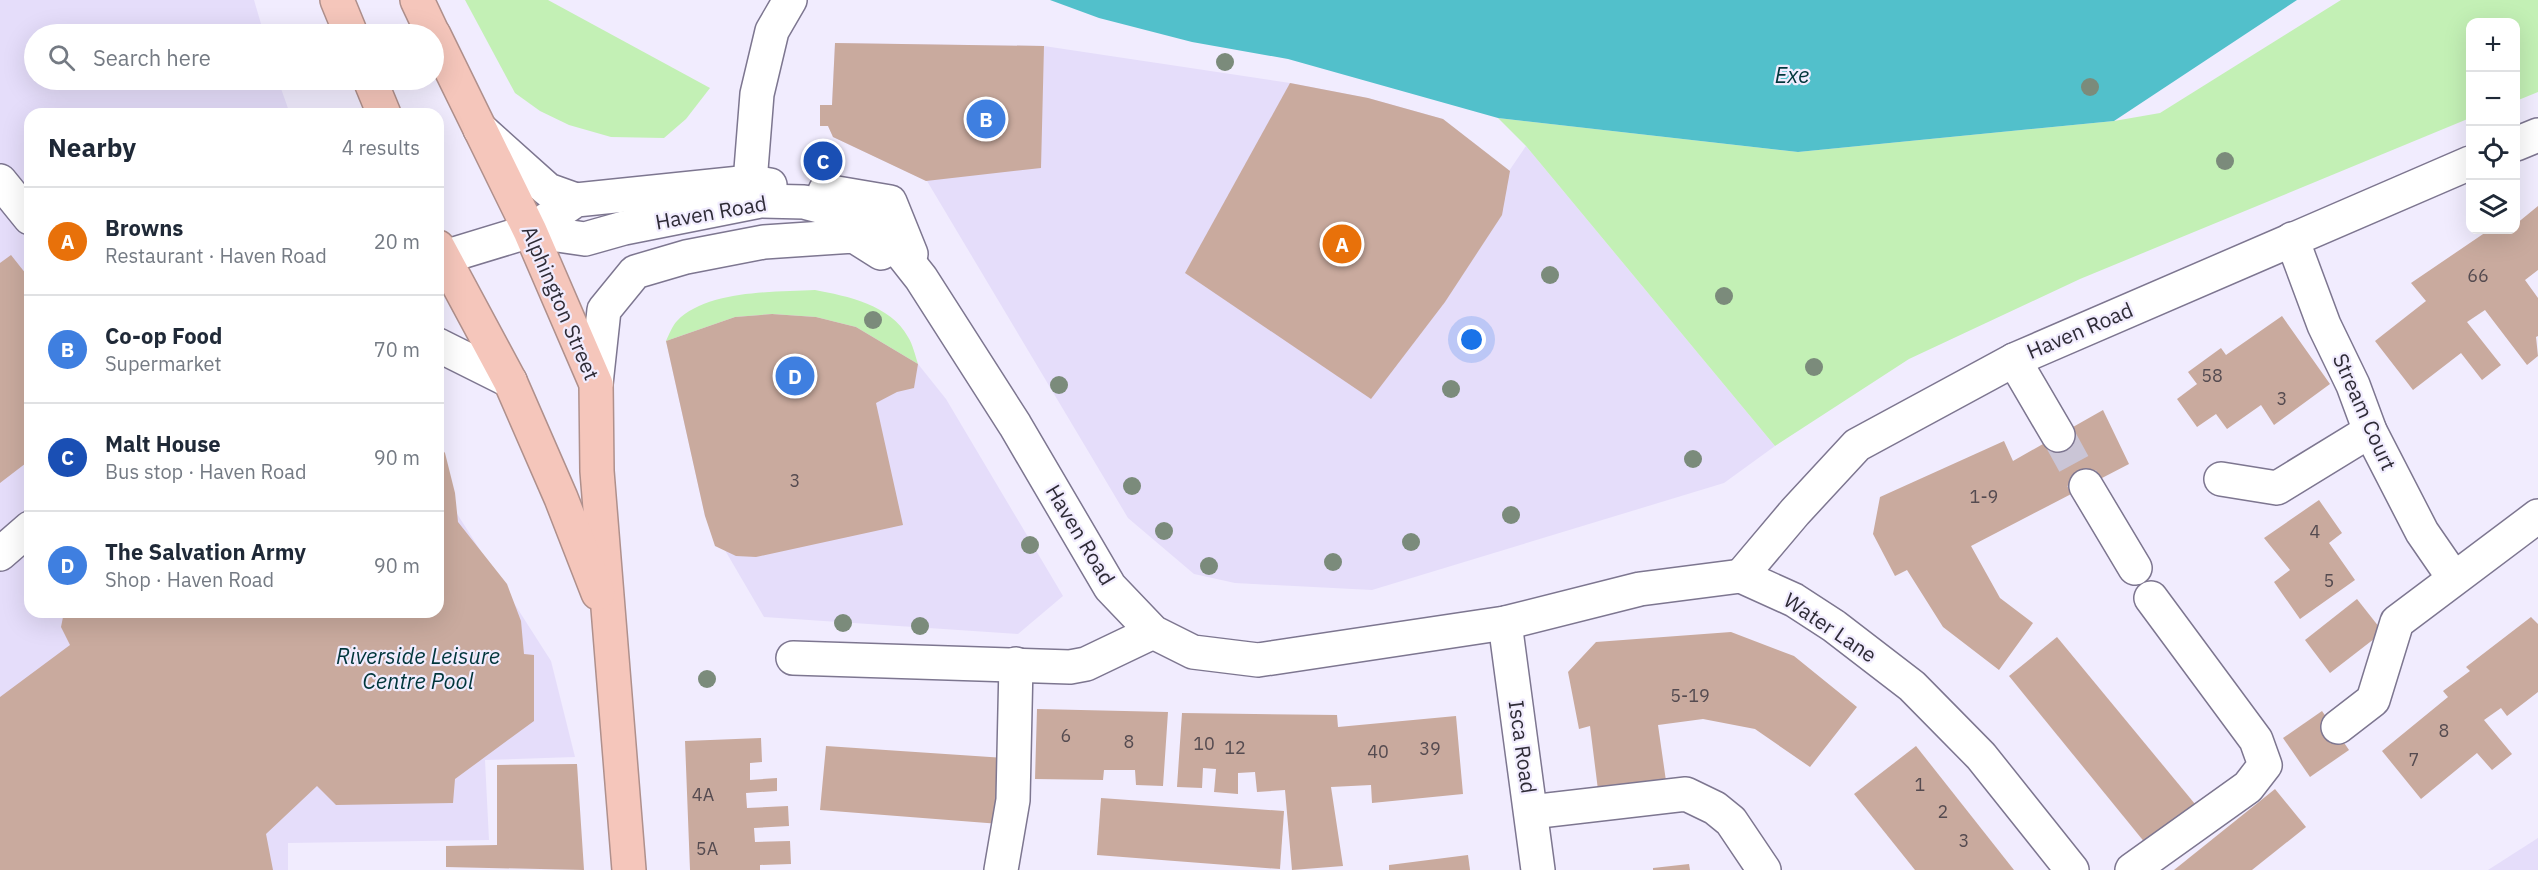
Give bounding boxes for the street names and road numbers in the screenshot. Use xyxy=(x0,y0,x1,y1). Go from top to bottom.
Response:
street label: Haven Road xyxy=(653,188,769,236)
street label: Alphington Street xyxy=(516,221,606,384)
street label: Haven Road xyxy=(2022,295,2137,365)
street label: Stream Court xyxy=(2327,349,2403,474)
street label: Haven Road xyxy=(1040,479,1122,590)
street label: Water Lane xyxy=(1779,586,1882,669)
street label: Isca Road xyxy=(1503,699,1543,795)

